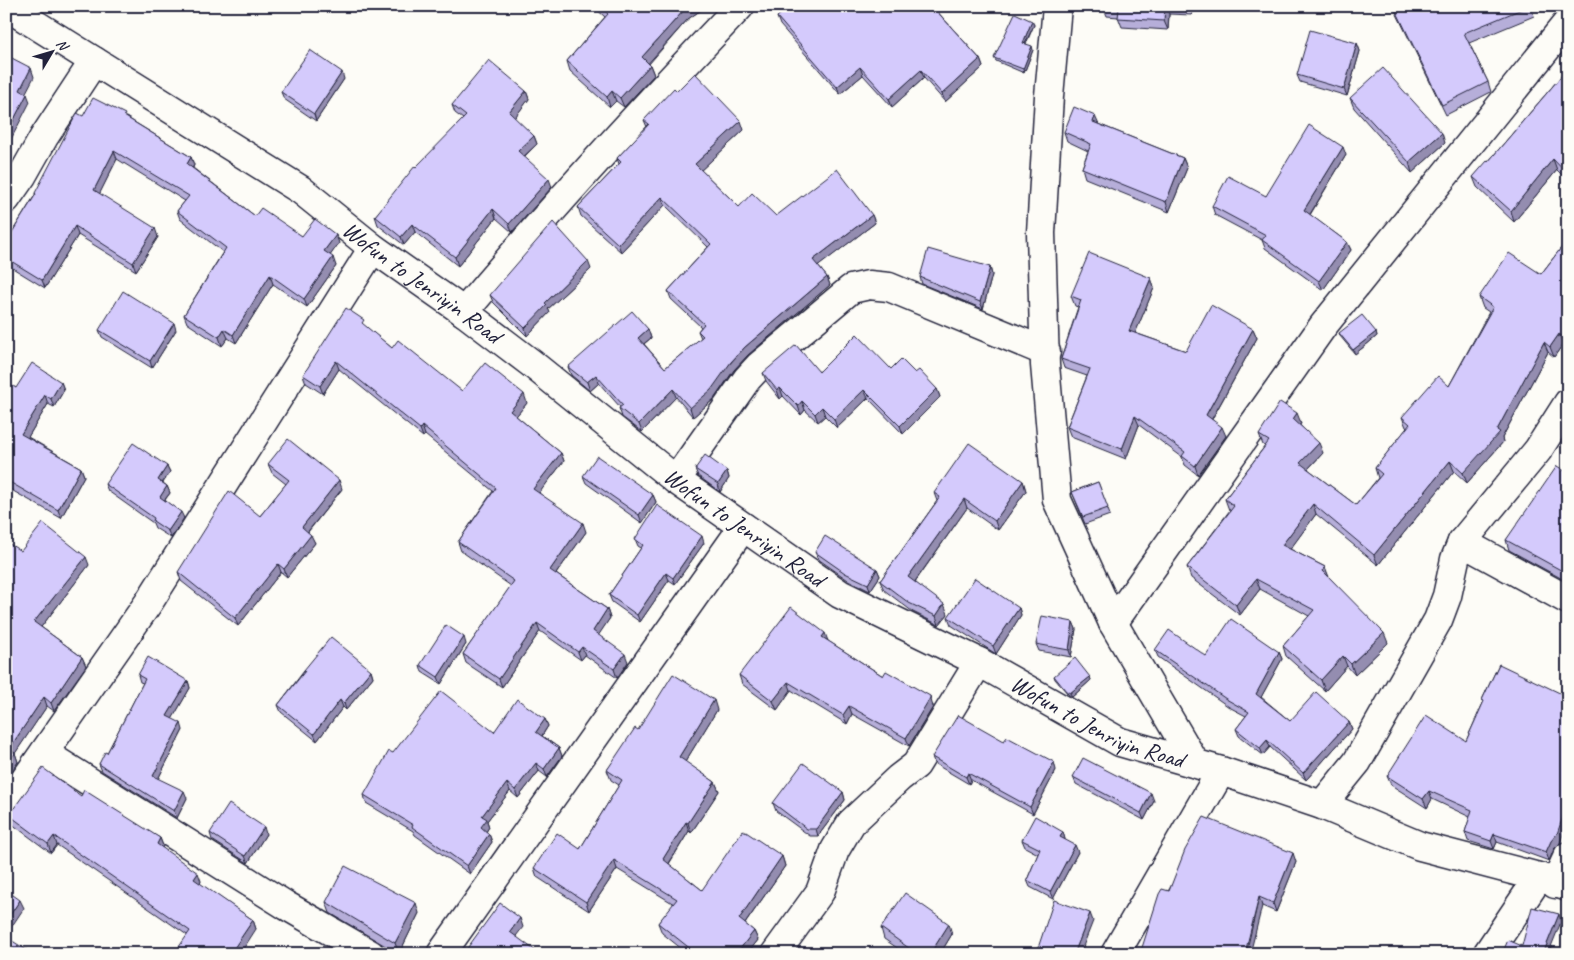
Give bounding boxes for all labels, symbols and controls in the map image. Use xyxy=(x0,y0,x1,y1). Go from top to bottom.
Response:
north arrow xyxy=(28,28,78,78)
text: N xyxy=(52,36,73,55)
street label: Wofun to Jenriyin Road xyxy=(337,215,510,352)
street label: Wofun to Jenriyin Road xyxy=(658,461,833,596)
street label: Wofun to Jenriyin Road xyxy=(1006,668,1191,776)

